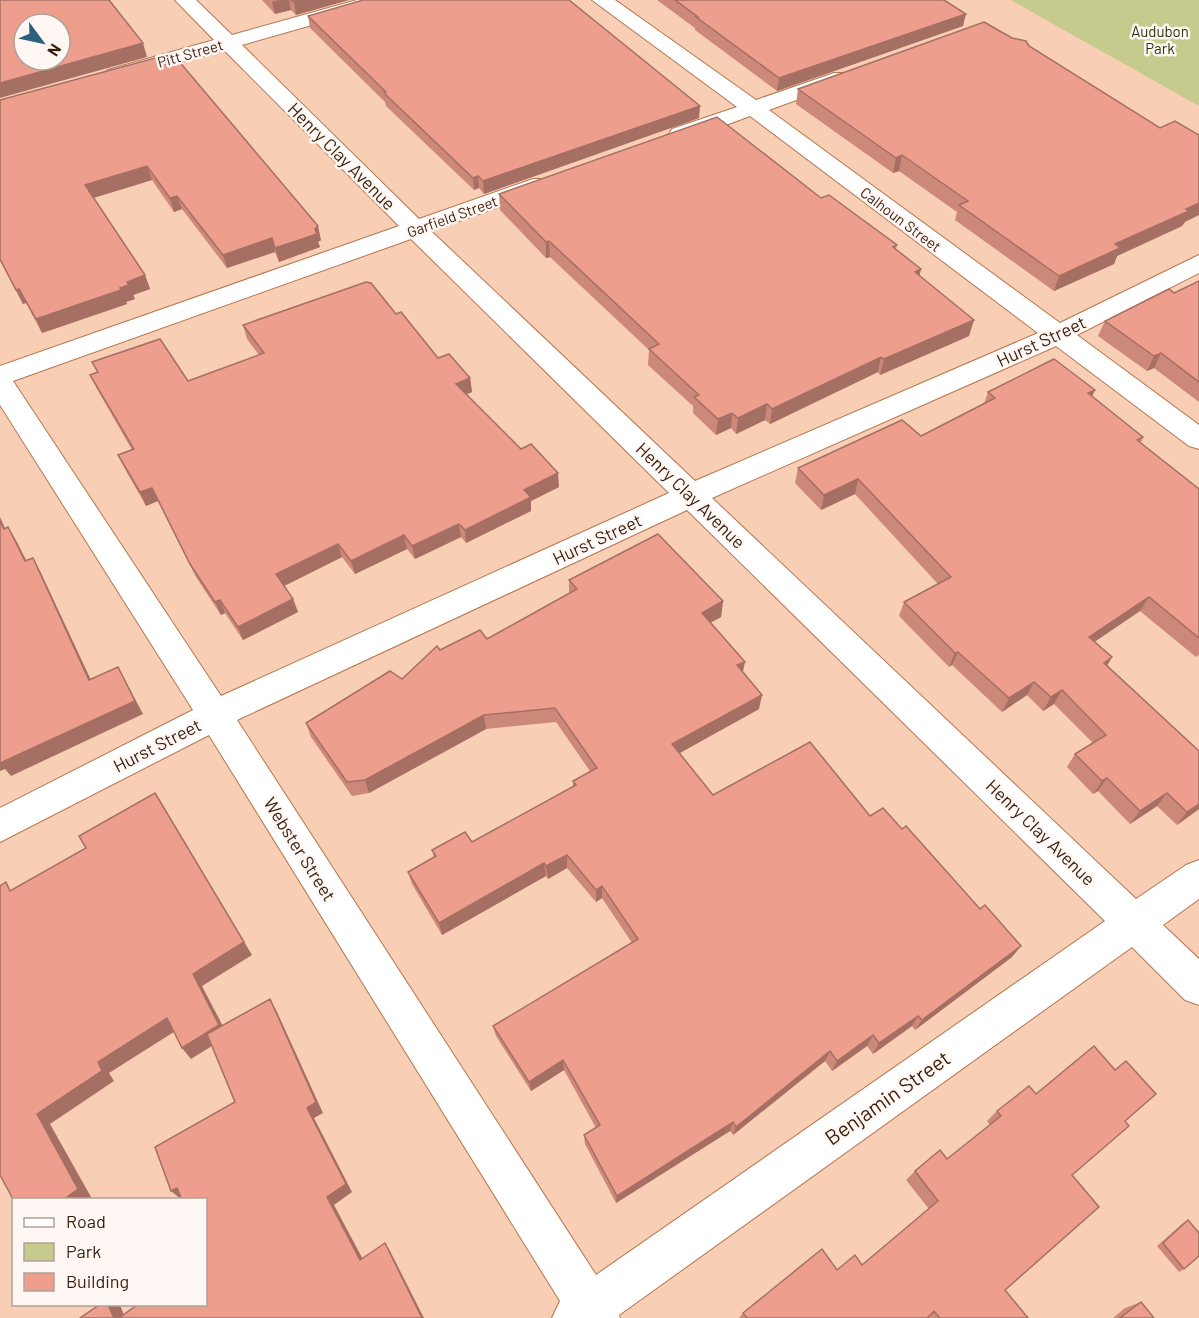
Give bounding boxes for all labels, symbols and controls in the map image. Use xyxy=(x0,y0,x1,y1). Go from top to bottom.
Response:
north arrow xyxy=(12,12,72,72)
park label: Audubon Park xyxy=(1131,22,1189,57)
street label: Pitt Street xyxy=(155,35,225,71)
text: N xyxy=(44,41,66,60)
street label: Henry Clay Avenue xyxy=(284,98,400,214)
street label: Calhoun Street xyxy=(857,183,945,255)
street label: Garfield Street xyxy=(404,191,500,241)
street label: Hurst Street xyxy=(993,311,1089,371)
street label: Henry Clay Avenue xyxy=(632,437,750,553)
street label: Hurst Street xyxy=(549,509,645,569)
street label: Hurst Street xyxy=(109,713,205,777)
street label: Henry Clay Avenue xyxy=(982,774,1100,890)
street label: Webster Street xyxy=(259,793,341,905)
street label: Benjamin Street xyxy=(820,1045,954,1149)
legend xyxy=(12,1198,207,1306)
text: Road xyxy=(66,1210,106,1232)
text: Park xyxy=(66,1240,101,1262)
text: Building xyxy=(66,1270,129,1292)

